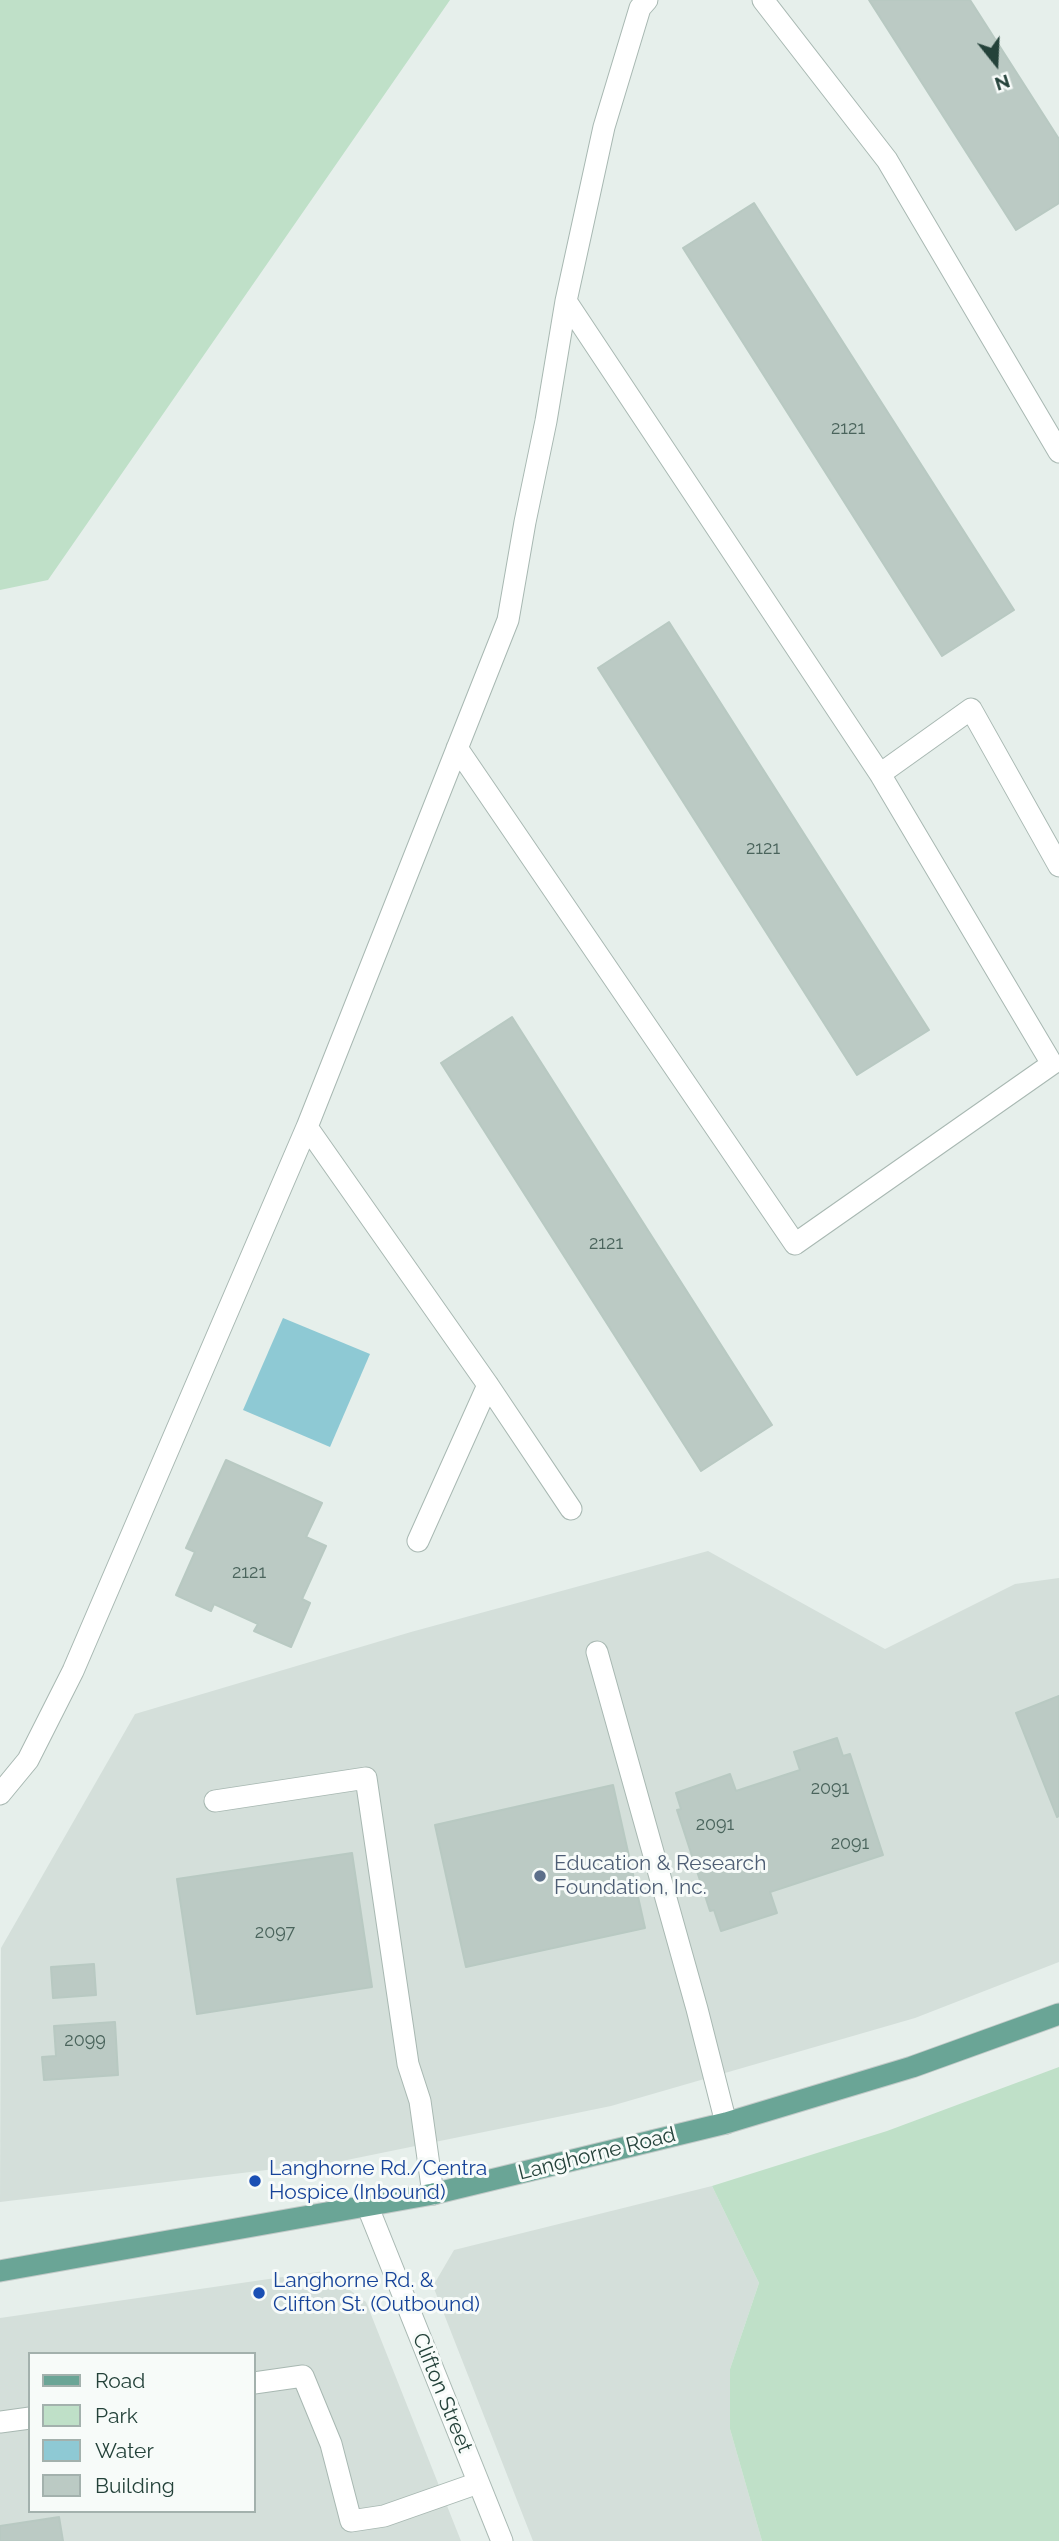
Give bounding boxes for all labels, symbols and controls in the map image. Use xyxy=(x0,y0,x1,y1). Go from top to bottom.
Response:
north arrow xyxy=(961,28,1031,98)
text: N xyxy=(992,70,1013,96)
house number: 2121 xyxy=(831,418,865,440)
house number: 2121 xyxy=(746,838,780,860)
house number: 2121 xyxy=(589,1233,623,1255)
house number: 2121 xyxy=(232,1562,266,1584)
house number: 2091 xyxy=(811,1778,849,1800)
house number: 2091 xyxy=(696,1814,734,1836)
house number: 2091 xyxy=(831,1833,869,1855)
place label: Education & Research Foundation, Inc. xyxy=(554,1851,766,1901)
marker: Education & Research Foundation, Inc. xyxy=(532,1868,548,1884)
house number: 2097 xyxy=(255,1922,295,1944)
house number: 2099 xyxy=(64,2030,106,2052)
street label: Langhorne Road xyxy=(516,2122,678,2186)
place label: Langhorne Rd./Centra Hospice (Inbound) xyxy=(269,2156,487,2206)
marker: Langhorne Rd./Centra Hospice (Inbound) xyxy=(247,2173,263,2189)
place label: Langhorne Rd. & Clifton St. (Outbound) xyxy=(273,2268,480,2318)
marker: Langhorne Rd. & Clifton St. (Outbound) xyxy=(251,2285,267,2301)
street label: Clifton Street xyxy=(407,2330,477,2456)
legend xyxy=(28,2352,256,2513)
text: Road xyxy=(95,2368,145,2393)
text: Park xyxy=(95,2403,138,2428)
text: Water xyxy=(95,2438,154,2463)
text: Building xyxy=(95,2473,175,2498)

